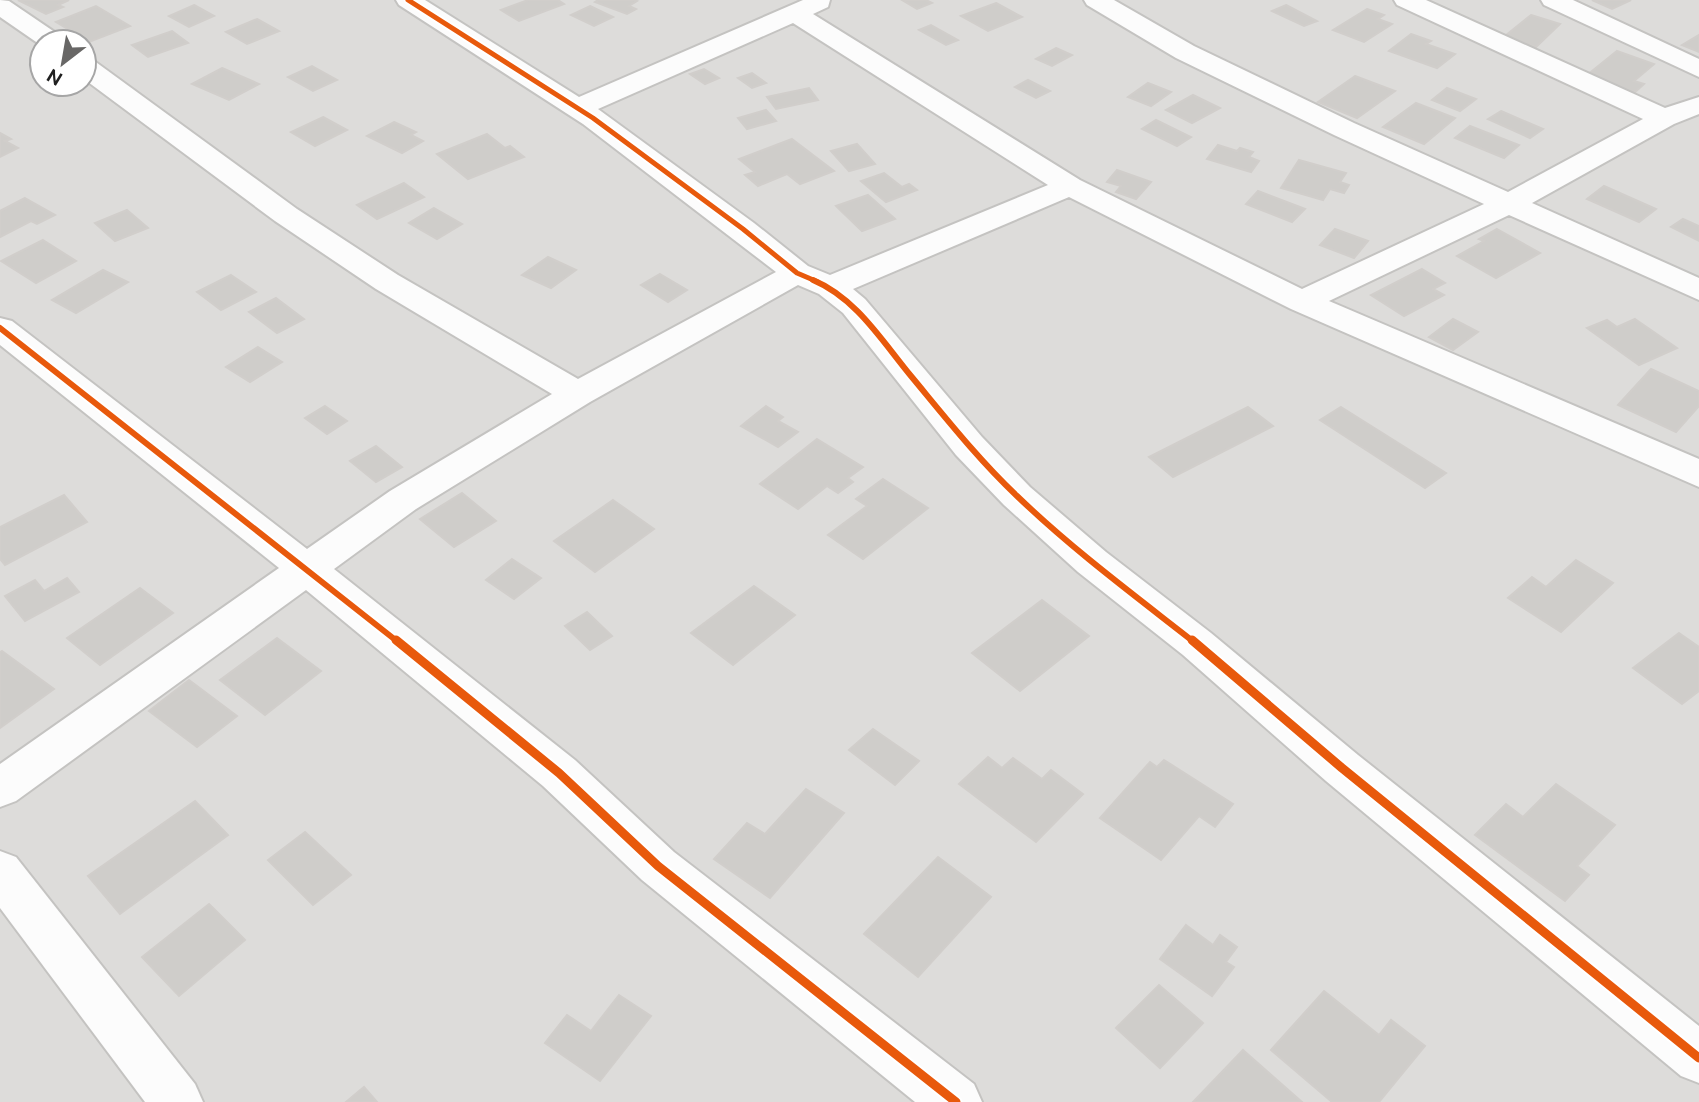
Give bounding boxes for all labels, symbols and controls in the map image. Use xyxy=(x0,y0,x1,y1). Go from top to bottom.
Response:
north arrow xyxy=(28,28,98,98)
text: N xyxy=(42,64,66,91)

